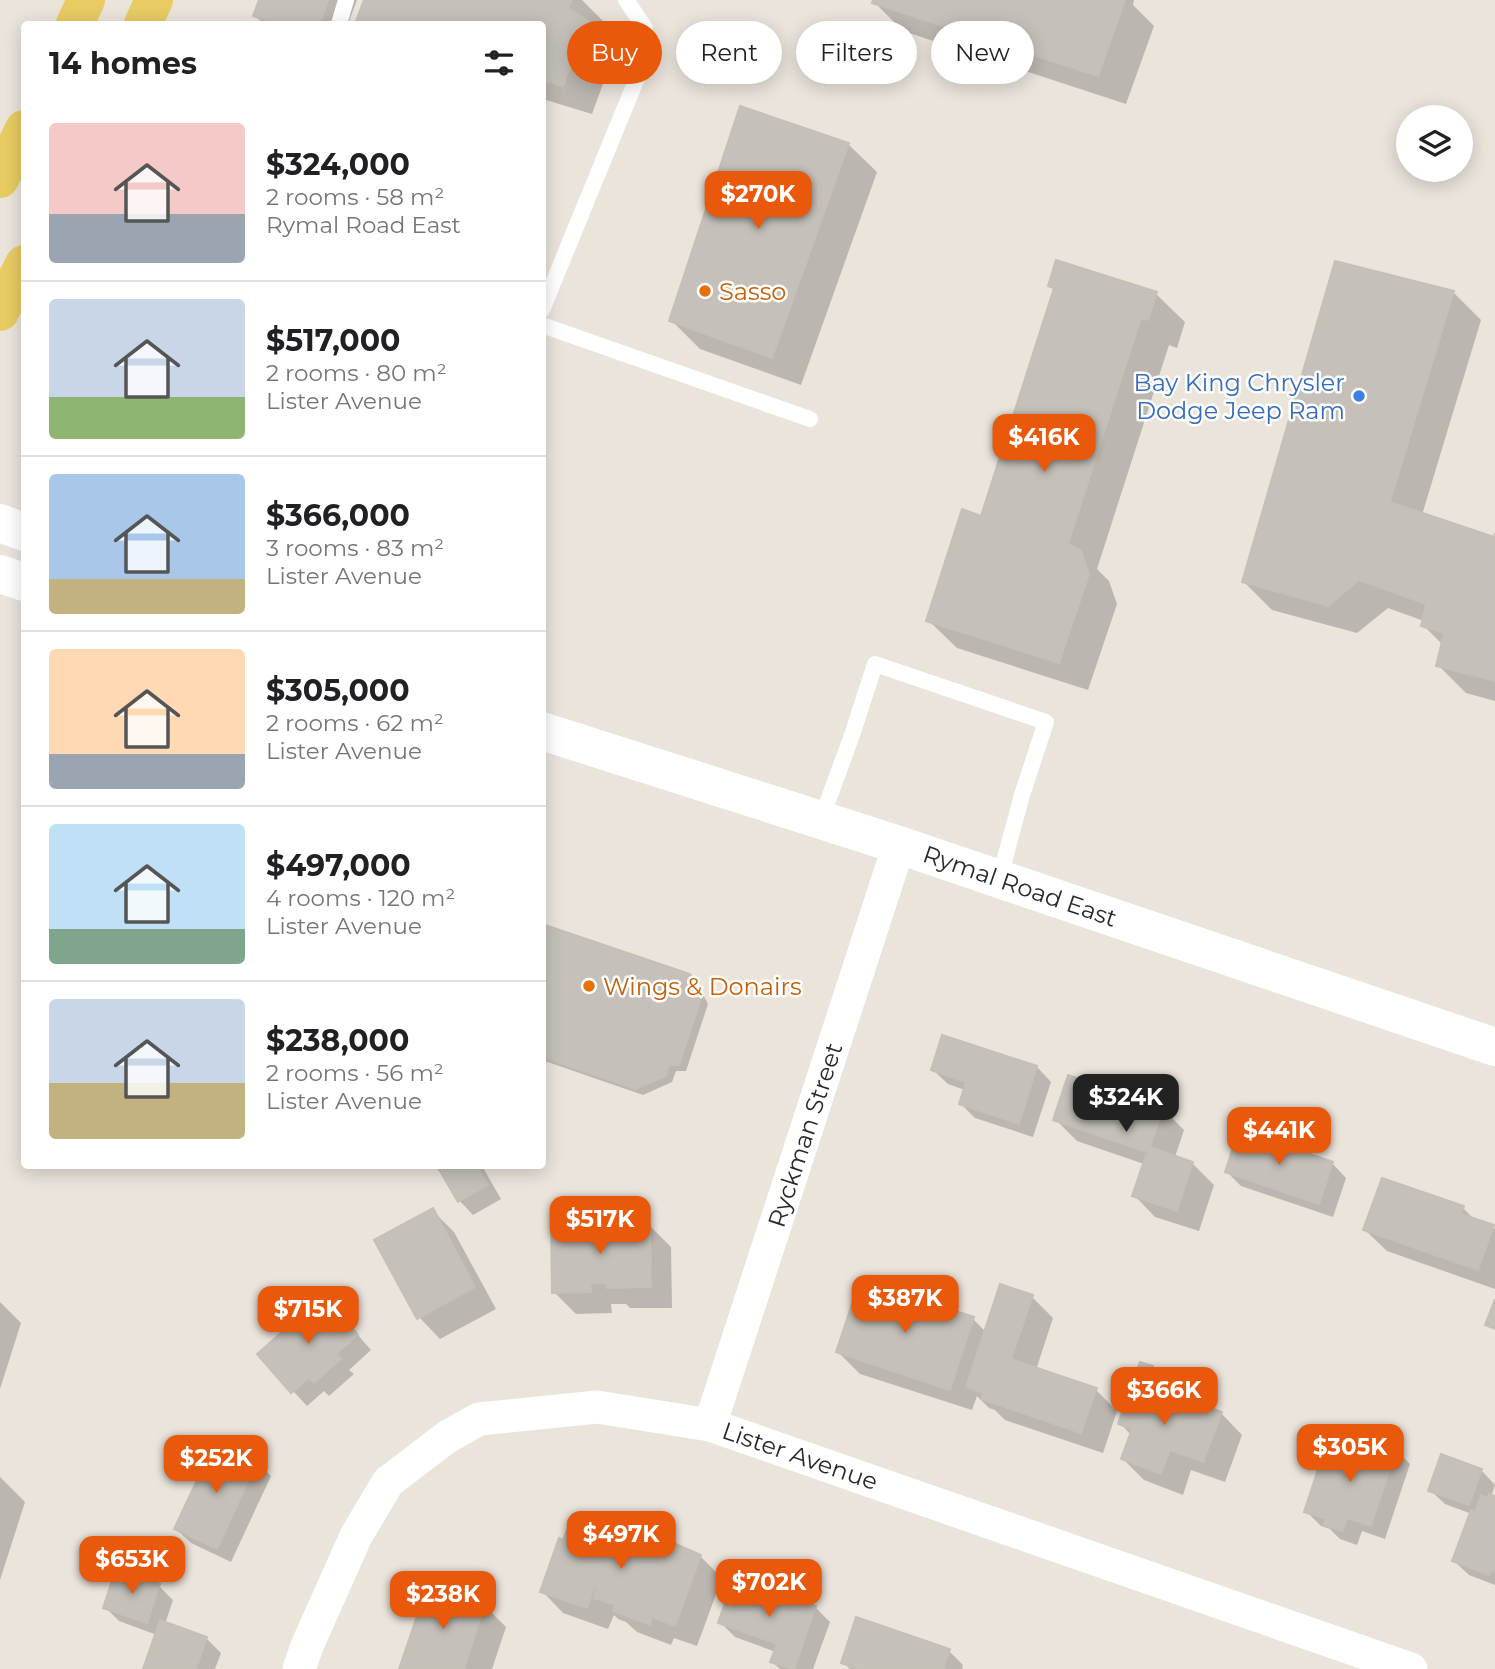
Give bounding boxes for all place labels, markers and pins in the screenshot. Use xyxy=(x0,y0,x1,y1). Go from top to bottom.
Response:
pin: $270K xyxy=(709,172,807,231)
place label: Sasso xyxy=(719,277,786,306)
marker: Sasso xyxy=(697,283,713,299)
place label: Bay King Chrysler Dodge Jeep Ram xyxy=(1134,368,1345,425)
marker: Bay King Chrysler Dodge Jeep Ram xyxy=(1351,388,1367,404)
pin: $416K xyxy=(995,414,1093,474)
place label: Wings & Donairs xyxy=(603,972,802,1001)
marker: Wings & Donairs xyxy=(581,978,597,994)
pin: $324K xyxy=(1077,1074,1175,1134)
pin: $441K xyxy=(1230,1108,1328,1167)
pin: $517K xyxy=(551,1196,649,1256)
pin: $387K xyxy=(856,1276,954,1335)
pin: $715K xyxy=(259,1286,357,1346)
pin: $366K xyxy=(1115,1368,1213,1427)
pin: $305K xyxy=(1301,1424,1399,1484)
pin: $252K xyxy=(167,1436,265,1495)
pin: $497K xyxy=(572,1512,670,1571)
pin: $653K xyxy=(83,1536,181,1596)
pin: $702K xyxy=(720,1560,818,1619)
pin: $238K xyxy=(394,1572,492,1631)

